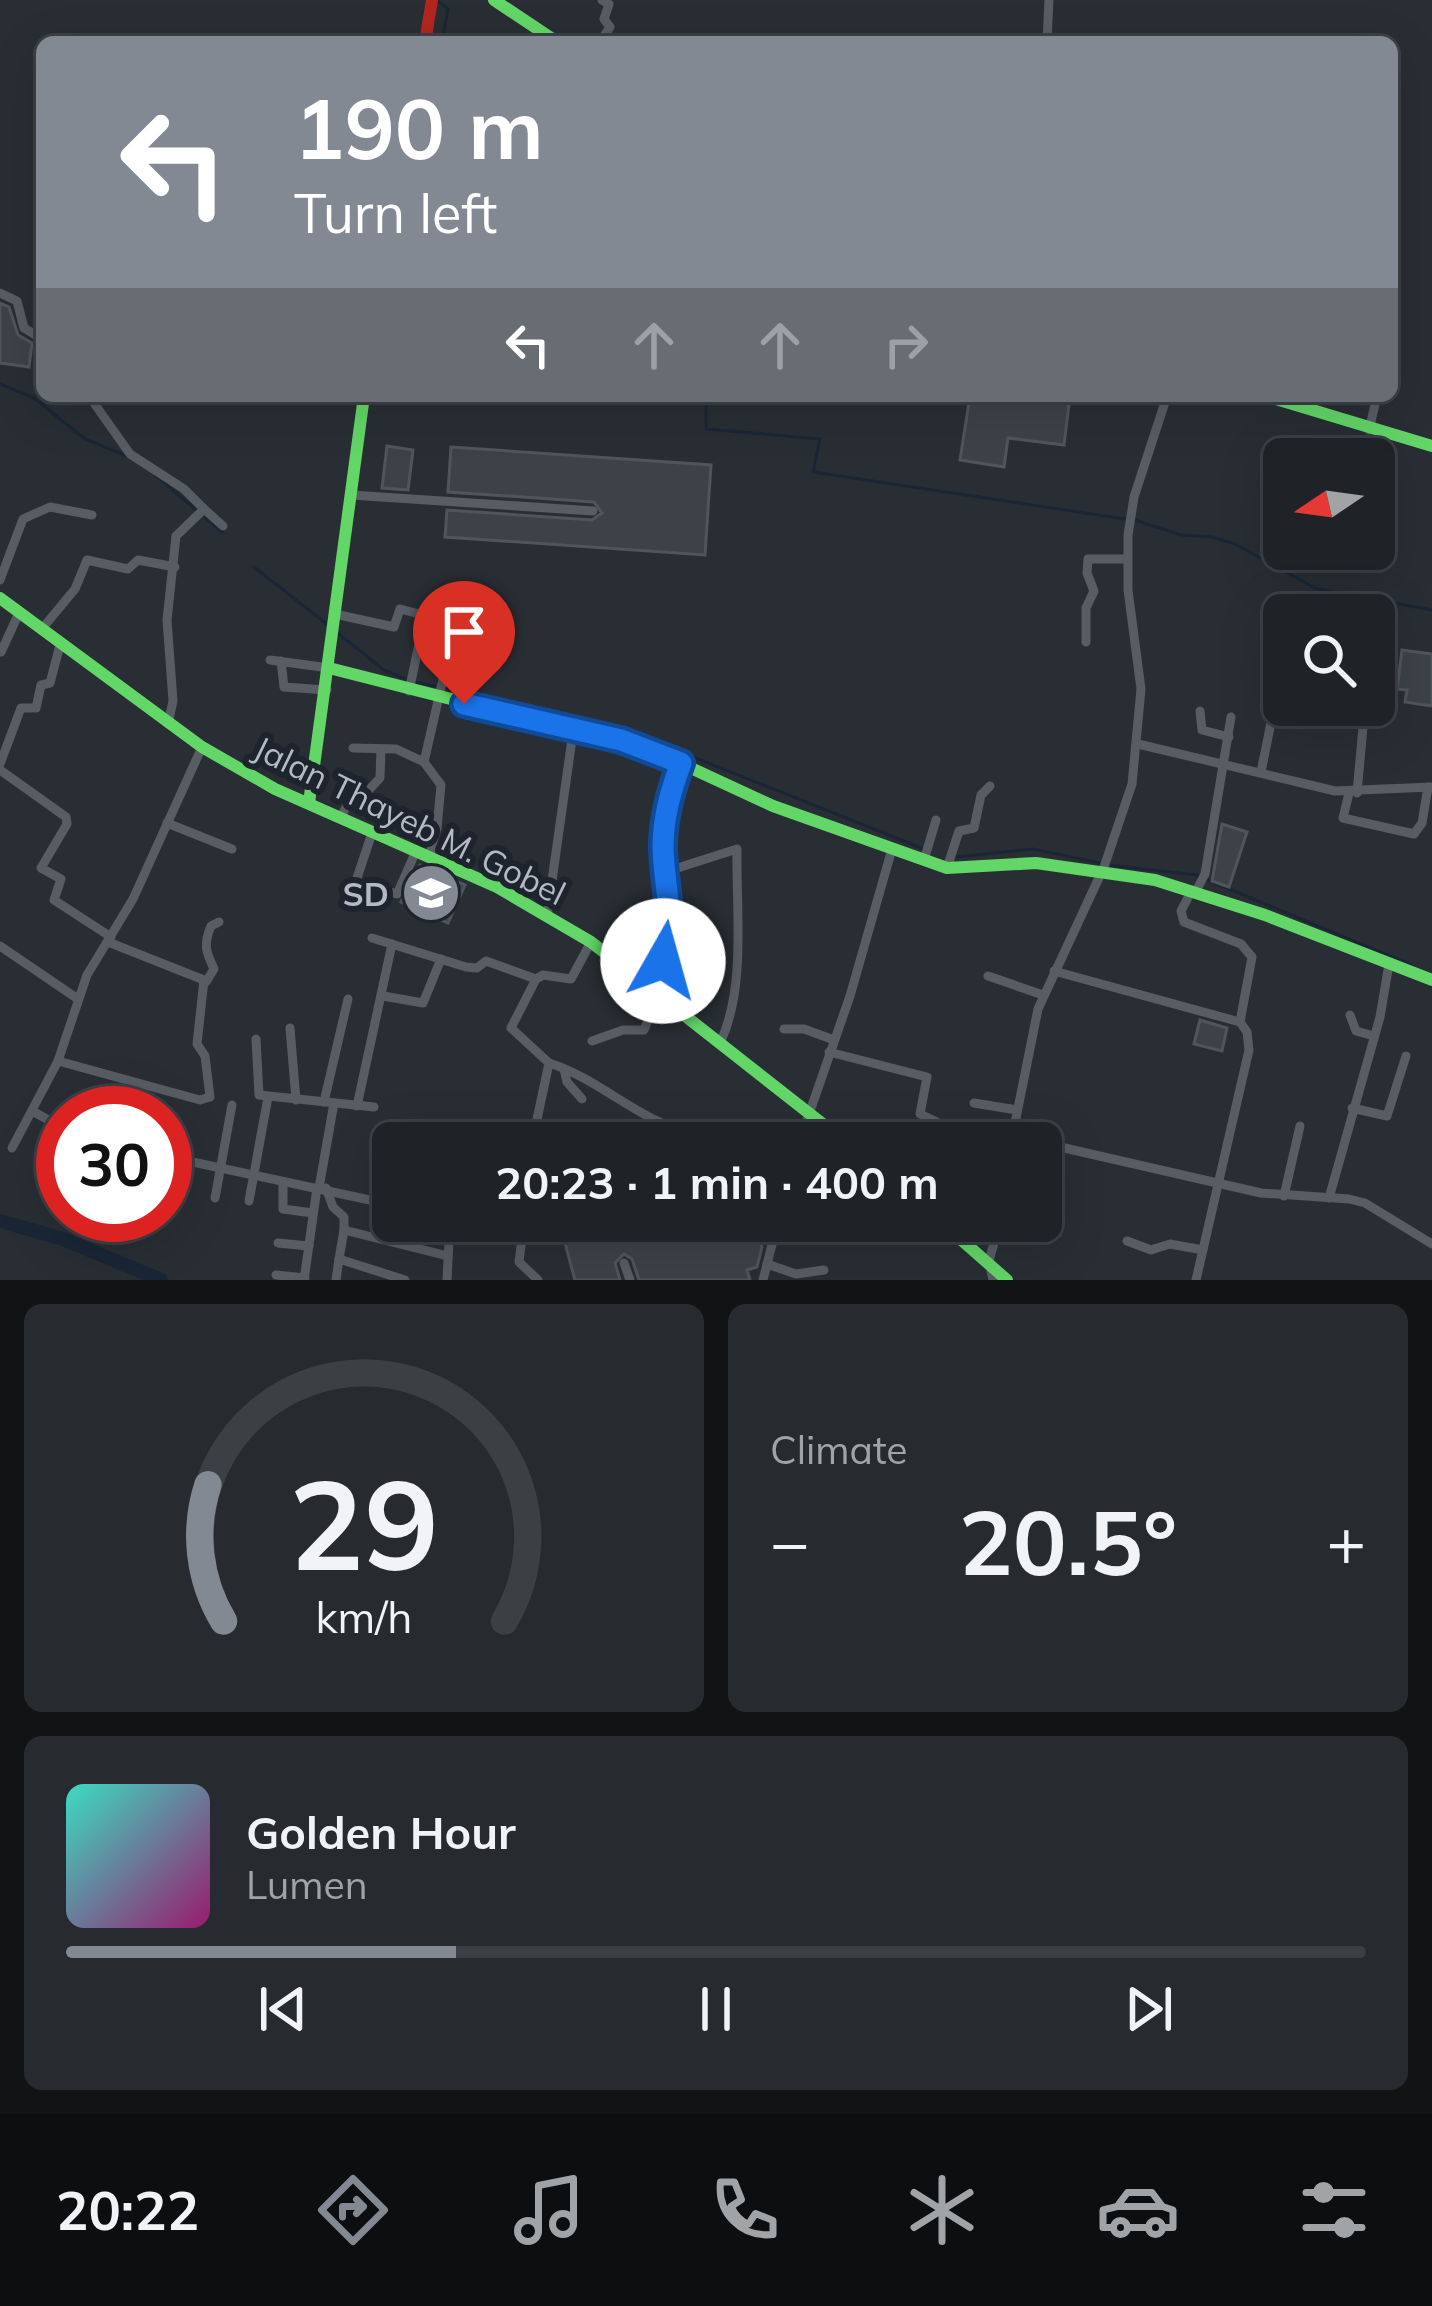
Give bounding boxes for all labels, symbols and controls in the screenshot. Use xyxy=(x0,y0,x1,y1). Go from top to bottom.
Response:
text: 190 m xyxy=(294,75,544,180)
icon: left xyxy=(96,84,252,240)
text: Turn left xyxy=(294,179,497,247)
icon: left xyxy=(495,312,561,378)
icon: ahead xyxy=(621,312,687,378)
icon: ahead xyxy=(747,312,813,378)
icon: right xyxy=(873,312,939,378)
north arrow xyxy=(1263,438,1395,570)
map controls xyxy=(1263,438,1395,726)
pin xyxy=(413,581,515,704)
button: search xyxy=(1263,594,1395,726)
icon: arrive xyxy=(431,599,497,665)
street label: Jalan Thayeb M. Gobel xyxy=(247,727,573,913)
school or university icon: SD xyxy=(400,862,462,924)
place label: SD xyxy=(343,873,389,914)
position arrow xyxy=(600,898,726,1024)
speed limit sign: 30 xyxy=(36,1086,192,1242)
text: 20:23 · 1 min · 400 m xyxy=(495,1154,939,1210)
text: Climate xyxy=(770,1425,908,1474)
text: 29 xyxy=(289,1445,439,1601)
text: 20.5° xyxy=(959,1485,1177,1598)
text: − xyxy=(770,1500,810,1583)
text: + xyxy=(1326,1500,1366,1583)
text: km/h xyxy=(315,1590,413,1644)
text: Golden Hour xyxy=(246,1804,516,1860)
text: Lumen xyxy=(246,1860,368,1909)
icon: previous xyxy=(250,1976,316,2042)
icon: pause xyxy=(683,1976,749,2042)
icon: next xyxy=(1116,1976,1182,2042)
icon: directions xyxy=(311,2168,395,2252)
icon: music xyxy=(507,2168,591,2252)
icon: phone xyxy=(703,2168,787,2252)
icon: climate xyxy=(900,2168,984,2252)
icon: car xyxy=(1096,2168,1180,2252)
icon: filters xyxy=(1292,2168,1376,2252)
text: 20:22 xyxy=(56,2176,199,2244)

